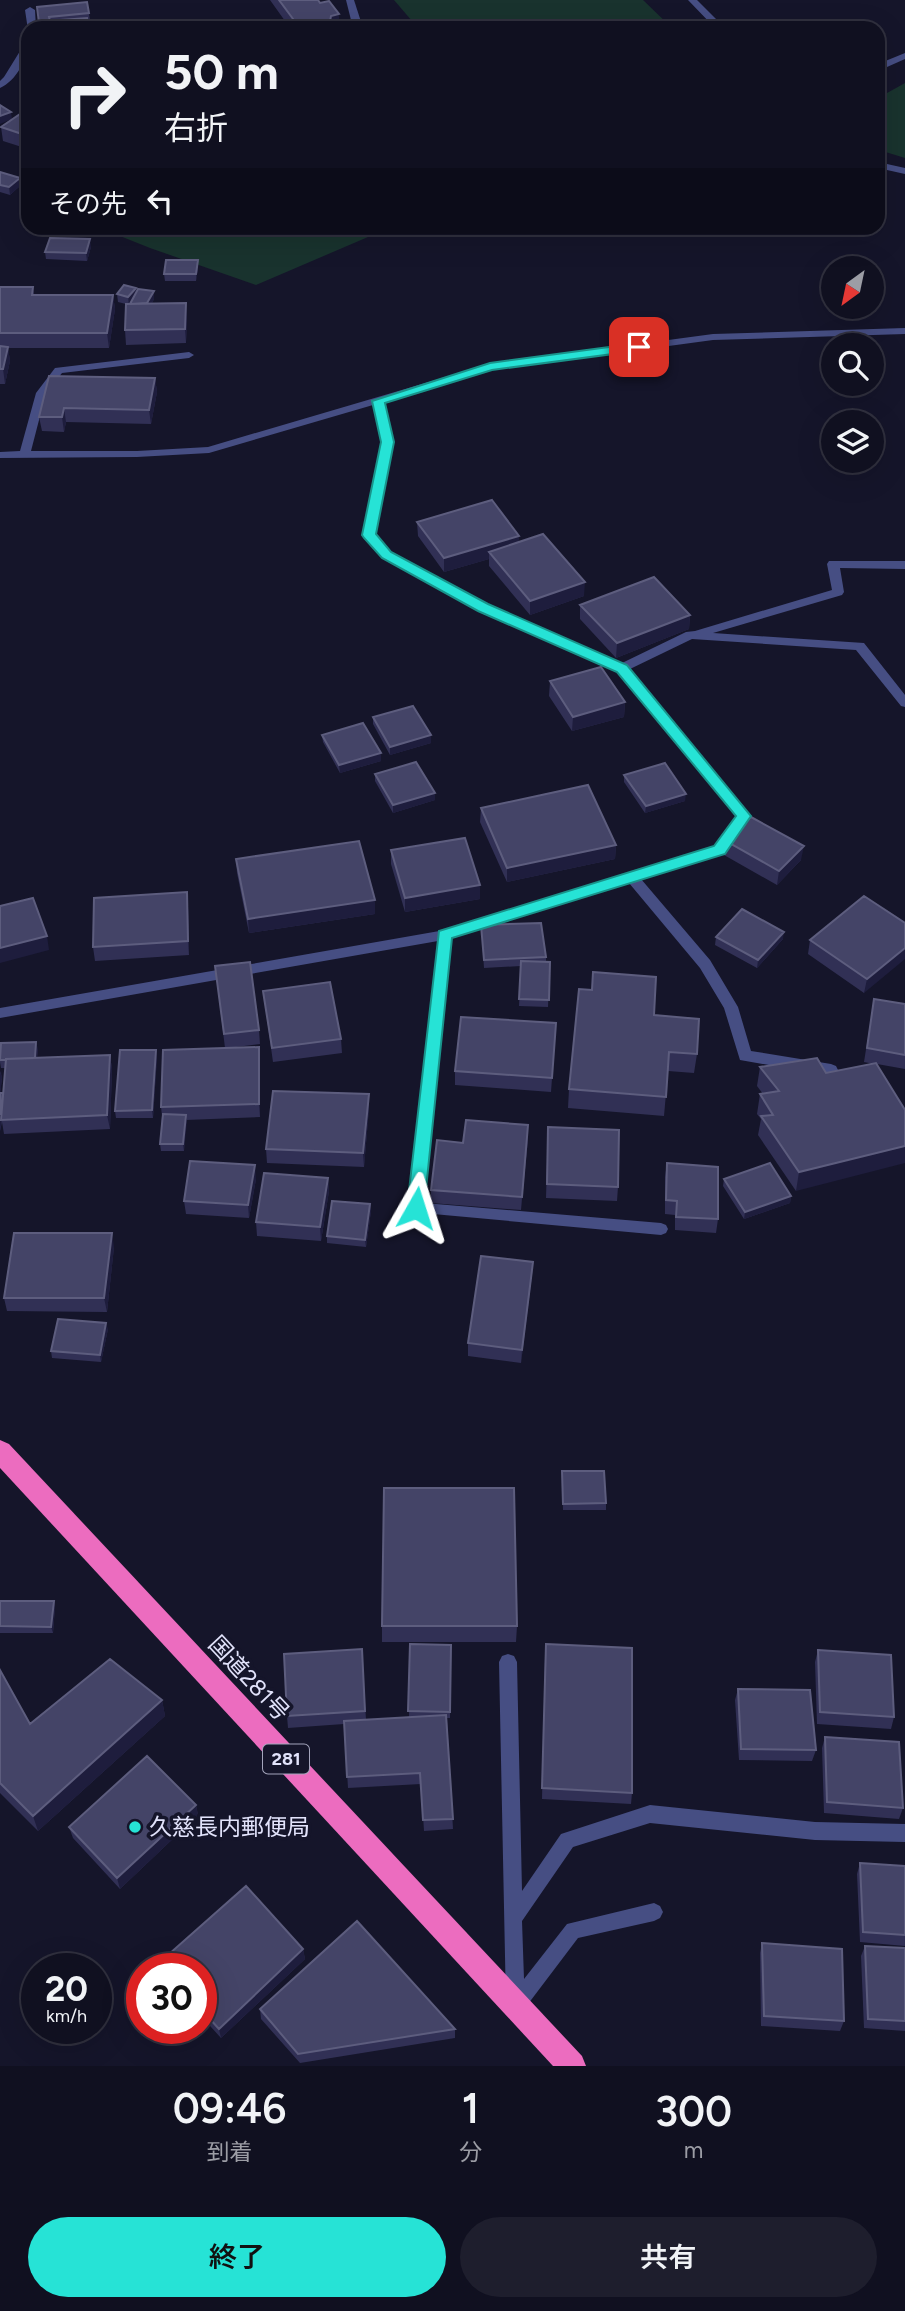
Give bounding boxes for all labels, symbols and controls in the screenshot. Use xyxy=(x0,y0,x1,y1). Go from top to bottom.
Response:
text: 50 m xyxy=(164,42,279,101)
icon: right xyxy=(49,49,140,140)
text: 右折 xyxy=(164,109,228,147)
icon: left xyxy=(141,182,179,220)
text: その先 xyxy=(49,188,127,220)
north arrow xyxy=(821,256,884,318)
map controls xyxy=(821,256,884,473)
pin xyxy=(609,317,669,377)
icon: arrive xyxy=(620,328,658,366)
button: search xyxy=(821,333,884,396)
button: layers xyxy=(821,410,884,473)
position arrow xyxy=(379,1171,453,1245)
street label: 国道281号 xyxy=(203,1630,295,1726)
road number: 281 xyxy=(263,1744,309,1774)
place label: 久慈長内郵便局 xyxy=(149,1813,310,1841)
marker: 久慈長内郵便局 xyxy=(127,1819,143,1835)
speed limit sign: 30 xyxy=(126,1953,217,2044)
text: 20 xyxy=(45,1968,88,2010)
text: km/h xyxy=(46,2005,87,2027)
text: 09:46 xyxy=(173,2083,286,2134)
text: 1 xyxy=(462,2083,479,2134)
text: 300 xyxy=(655,2086,732,2137)
text: m xyxy=(684,2136,703,2164)
text: 到着 xyxy=(207,2138,253,2166)
text: 分 xyxy=(459,2138,482,2166)
button: 終了 xyxy=(28,2217,446,2297)
button: 共有 xyxy=(460,2217,877,2297)

